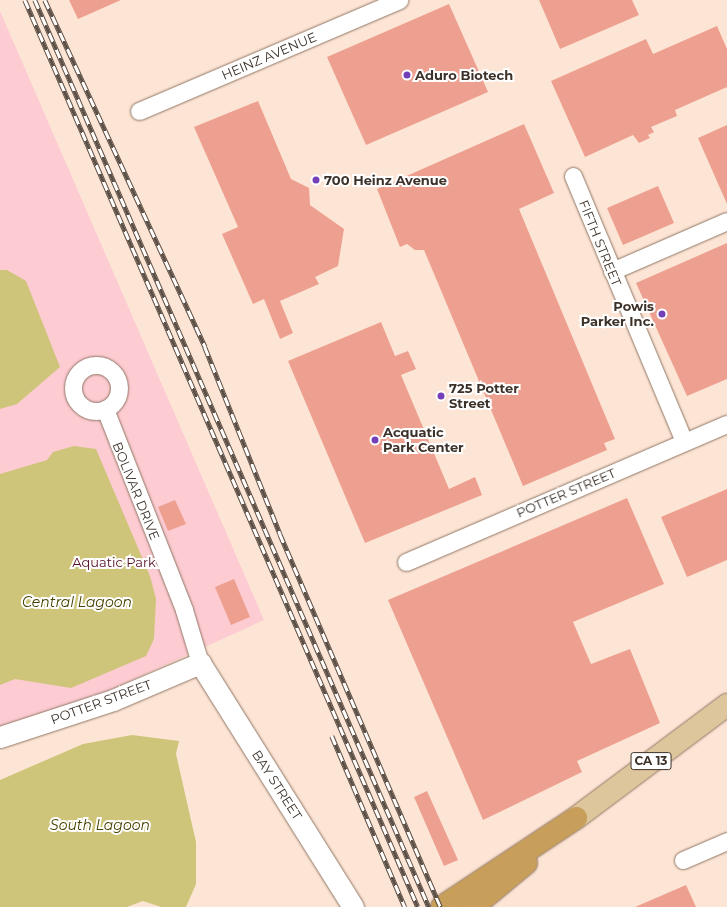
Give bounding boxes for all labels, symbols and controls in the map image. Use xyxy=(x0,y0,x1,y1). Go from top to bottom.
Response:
street label: HEINZ AVENUE xyxy=(219,29,319,83)
place label: Aduro Biotech xyxy=(415,67,513,83)
marker: Aduro Biotech xyxy=(402,70,412,80)
place label: 700 Heinz Avenue xyxy=(324,172,447,188)
marker: 700 Heinz Avenue xyxy=(311,175,321,185)
street label: FIFTH STREET xyxy=(576,198,624,288)
place label: Powis Parker Inc. xyxy=(581,299,654,330)
marker: Powis Parker Inc. xyxy=(657,309,667,319)
place label: 725 Potter Street xyxy=(449,381,519,412)
marker: 725 Potter Street xyxy=(436,391,446,401)
place label: Acquatic Park Center xyxy=(383,425,464,456)
marker: Acquatic Park Center xyxy=(370,435,380,445)
street label: BOLIVAR DRIVE xyxy=(109,440,163,542)
street label: POTTER STREET xyxy=(514,465,618,521)
park label: Aquatic Park xyxy=(72,554,156,570)
water label: Central Lagoon xyxy=(22,594,132,610)
street label: POTTER STREET xyxy=(48,677,154,727)
street label: BAY STREET xyxy=(249,747,305,823)
road number: CA 13 xyxy=(630,751,672,771)
water label: South Lagoon xyxy=(50,817,150,833)

